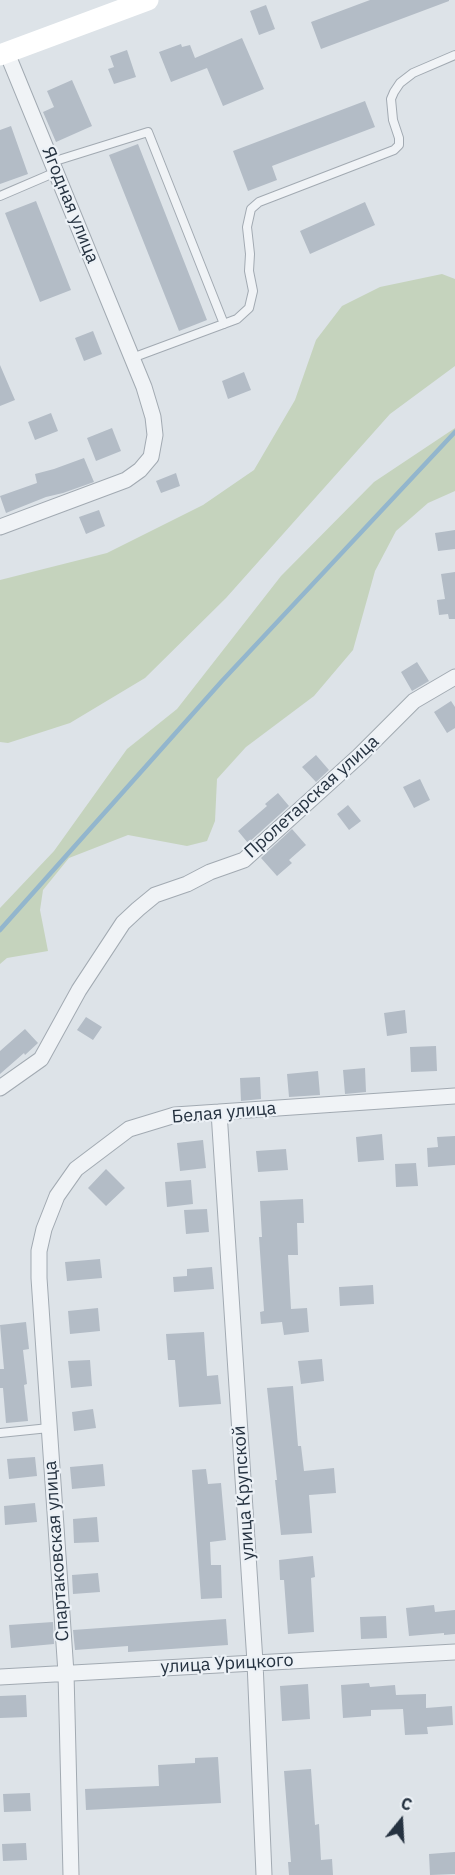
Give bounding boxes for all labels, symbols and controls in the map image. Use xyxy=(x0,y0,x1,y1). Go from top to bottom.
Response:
street label: Ягодная улица xyxy=(37,144,103,266)
street label: Пролетарская улица xyxy=(240,731,384,863)
street label: Белая улица xyxy=(171,1098,277,1128)
street label: улица Крупской xyxy=(229,1425,259,1561)
street label: Спартаковская улица xyxy=(40,1460,74,1642)
street label: улица Урицкого xyxy=(160,1650,294,1678)
north arrow xyxy=(371,1791,431,1851)
text: С xyxy=(399,1793,415,1815)

